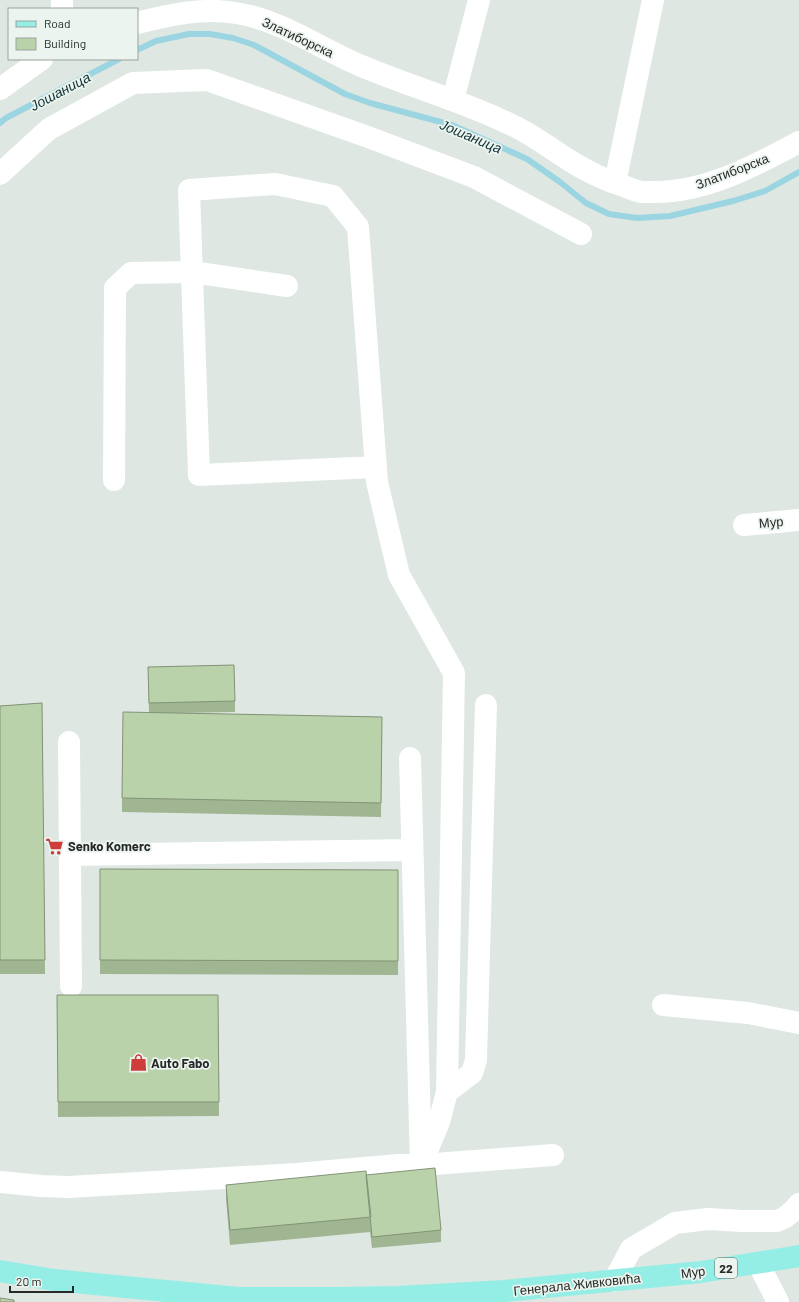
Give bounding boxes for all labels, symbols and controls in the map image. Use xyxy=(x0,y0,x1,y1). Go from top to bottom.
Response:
legend xyxy=(8,8,138,60)
street label: Златиборска xyxy=(260,13,337,61)
text: Road xyxy=(44,16,71,30)
text: Building xyxy=(44,36,86,50)
water label: Јошаница xyxy=(26,68,93,114)
water label: Јошаница xyxy=(437,115,505,157)
street label: Златиборска xyxy=(693,149,772,192)
street label: Мур xyxy=(758,513,784,531)
supermarket icon: Senko Komerc xyxy=(45,836,65,856)
place label: Senko Komerc xyxy=(68,838,151,854)
shop icon: Auto Fabo xyxy=(128,1053,148,1073)
place label: Auto Fabo xyxy=(151,1055,210,1071)
road number: 22 xyxy=(715,1258,737,1278)
street label: Мур xyxy=(680,1263,706,1281)
scale bar xyxy=(10,1268,73,1294)
street label: Генерала Живковића xyxy=(513,1269,642,1299)
text: 20 m xyxy=(16,1274,42,1288)

